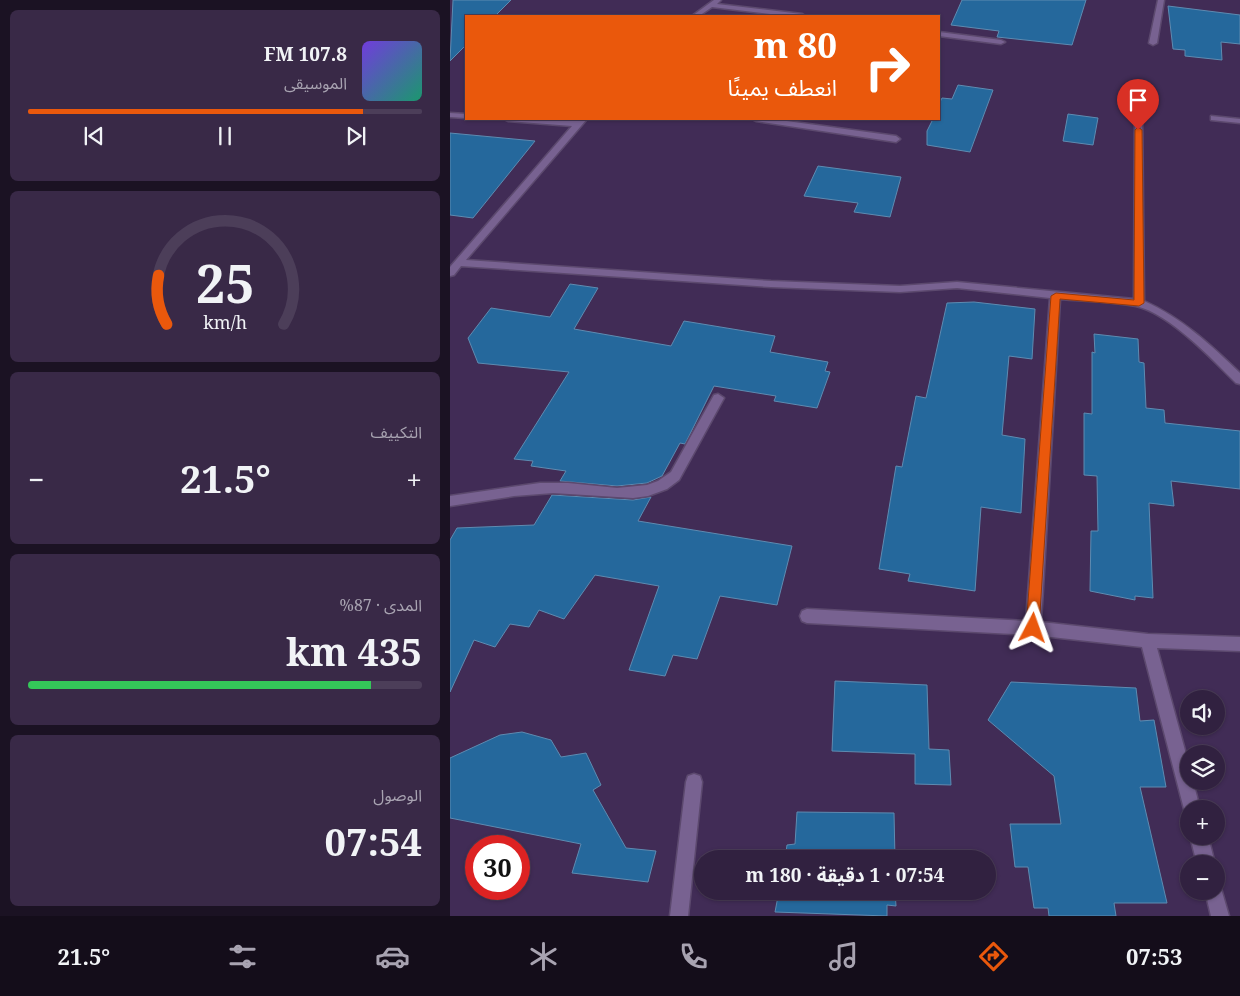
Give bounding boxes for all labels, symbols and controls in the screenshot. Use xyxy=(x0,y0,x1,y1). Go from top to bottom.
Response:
text: 80 m xyxy=(754,21,837,68)
icon: right xyxy=(855,35,920,100)
text: 107.8 FM xyxy=(264,41,347,67)
text: الموسيقى xyxy=(284,72,347,94)
text: انعطف يمينًا xyxy=(727,72,837,102)
pin xyxy=(1117,79,1159,130)
icon: arrive xyxy=(1124,86,1152,114)
icon: previous xyxy=(80,122,108,150)
icon: pause xyxy=(211,122,239,150)
icon: next xyxy=(342,122,370,150)
text: 25 xyxy=(196,247,254,318)
text: km/h xyxy=(203,310,247,334)
text: التكييف xyxy=(370,421,422,443)
text: 21.5° xyxy=(180,452,271,504)
text: − xyxy=(28,460,44,498)
text: + xyxy=(406,460,422,498)
text: المدى · 87% xyxy=(340,594,422,616)
position arrow xyxy=(1006,601,1058,653)
text: 435 km xyxy=(286,625,422,677)
map controls xyxy=(1180,690,1225,900)
button: sound xyxy=(1180,690,1225,735)
button: layers xyxy=(1180,745,1225,790)
text: الوصول xyxy=(373,784,422,806)
button: + xyxy=(1180,800,1225,845)
text: 07:54 xyxy=(325,815,422,867)
speed limit sign: 30 xyxy=(465,835,530,900)
button: − xyxy=(1180,855,1225,900)
text: 07:54 · 1 دقيقة · 180 m xyxy=(745,862,945,888)
icon: filters xyxy=(225,939,260,974)
icon: car xyxy=(375,939,410,974)
icon: climate xyxy=(526,939,561,974)
icon: phone xyxy=(676,939,711,974)
icon: music xyxy=(826,939,861,974)
icon: directions xyxy=(976,939,1011,974)
text: 21.5° xyxy=(58,941,110,971)
text: 07:53 xyxy=(1126,941,1182,971)

